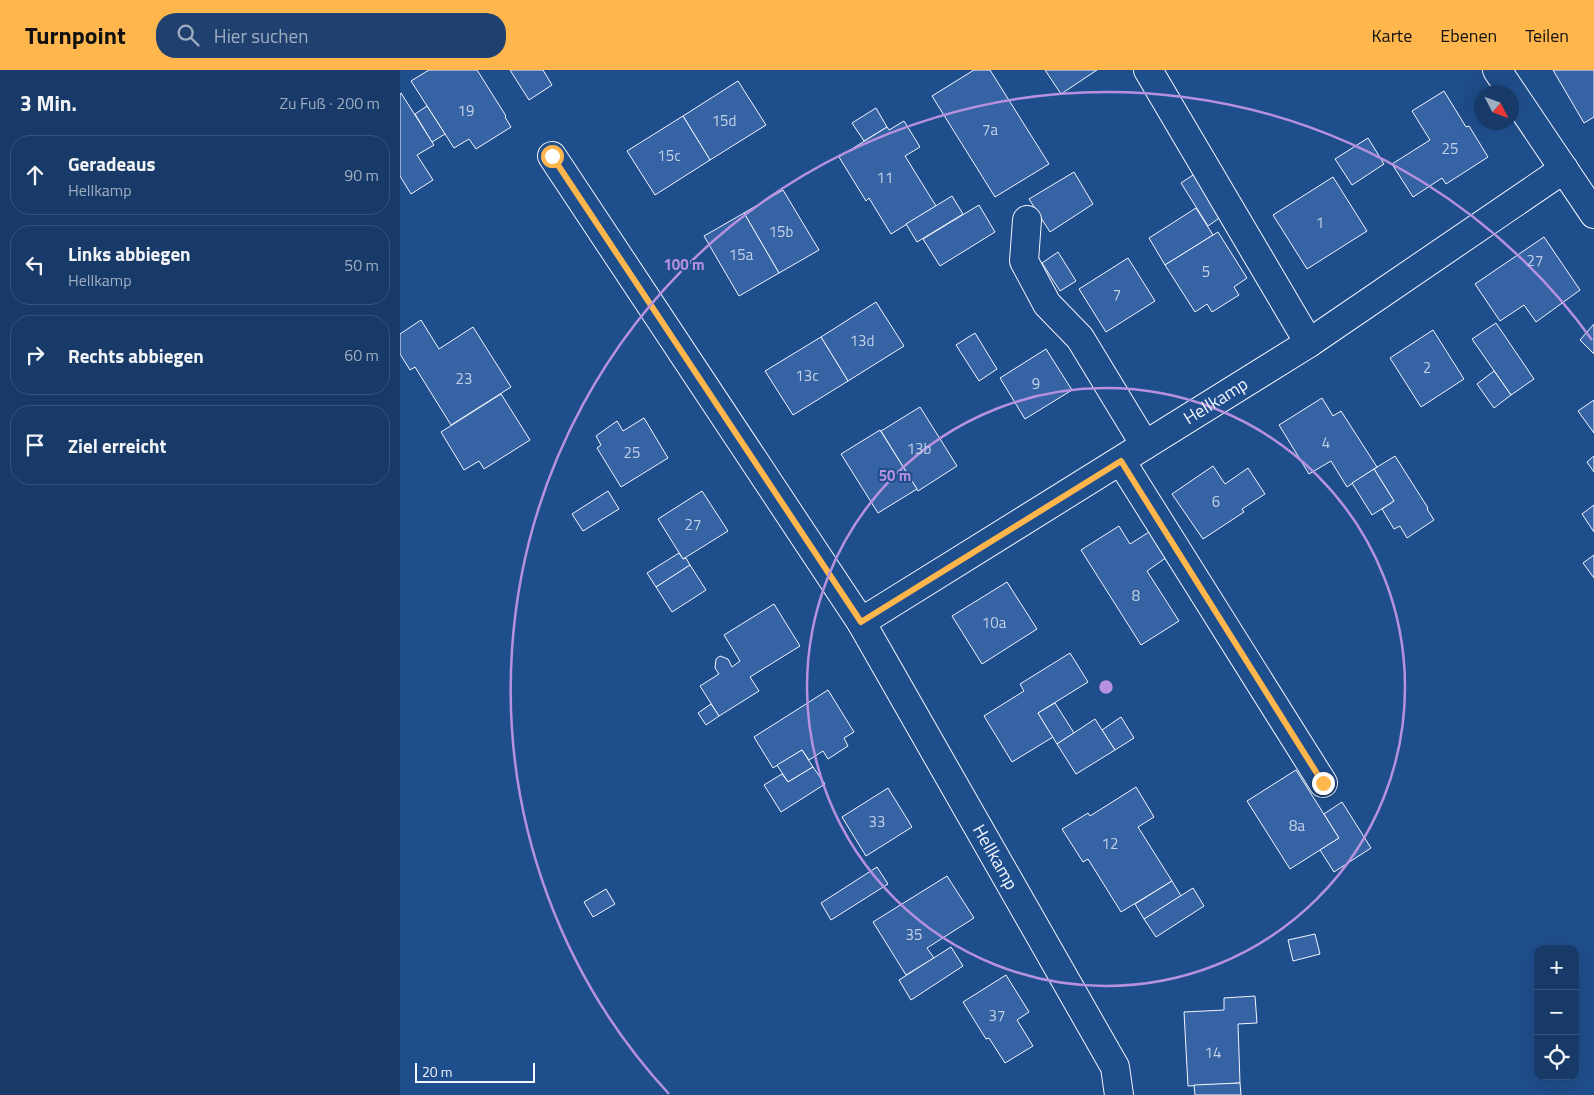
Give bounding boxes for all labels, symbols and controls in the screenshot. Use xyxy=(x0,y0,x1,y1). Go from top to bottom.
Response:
search box xyxy=(156,13,506,58)
text: Turnpoint xyxy=(25,17,126,53)
icon: search xyxy=(174,21,202,49)
text: Hier suchen xyxy=(214,21,308,50)
text: Karte xyxy=(1371,22,1412,49)
text: Ebenen xyxy=(1440,22,1497,49)
text: Teilen xyxy=(1525,22,1569,49)
north arrow xyxy=(1474,85,1519,130)
text: 3 Min. xyxy=(20,87,77,119)
text: Zu Fuß · 200 m xyxy=(279,91,380,115)
house number: 19 xyxy=(458,99,474,122)
house number: 15d xyxy=(712,109,736,132)
house number: 7a xyxy=(982,118,998,141)
house number: 25 xyxy=(1442,137,1458,160)
house number: 15c xyxy=(657,144,681,167)
route start xyxy=(541,145,564,168)
text: Geradeaus xyxy=(68,149,155,178)
icon: ahead xyxy=(21,161,49,189)
text: 90 m xyxy=(344,163,379,187)
house number: 11 xyxy=(877,166,893,189)
text: Hellkamp xyxy=(68,178,132,202)
house number: 1 xyxy=(1316,211,1324,234)
house number: 15b xyxy=(769,220,793,243)
text: Links abbiegen xyxy=(68,239,191,268)
house number: 15a xyxy=(729,243,754,266)
house number: 27 xyxy=(1527,249,1543,272)
icon: left xyxy=(21,251,49,279)
text: 50 m xyxy=(344,253,379,277)
text: 100 m xyxy=(663,253,705,276)
house number: 5 xyxy=(1202,260,1210,283)
text: Hellkamp xyxy=(68,268,132,292)
house number: 7 xyxy=(1113,283,1121,306)
house number: 13d xyxy=(850,329,874,352)
icon: right xyxy=(21,341,49,369)
text: Rechts abbiegen xyxy=(68,341,204,370)
text: 60 m xyxy=(344,343,379,367)
house number: 2 xyxy=(1423,356,1431,379)
house number: 13c xyxy=(795,364,819,387)
house number: 23 xyxy=(456,367,472,390)
street label: Hellkamp xyxy=(1178,370,1253,431)
house number: 9 xyxy=(1032,372,1040,395)
icon: arrive xyxy=(21,431,49,459)
text: Ziel erreicht xyxy=(68,431,166,460)
house number: 4 xyxy=(1322,431,1330,454)
house number: 13b xyxy=(907,437,931,460)
house number: 25 xyxy=(624,441,640,464)
text: 50 m xyxy=(879,464,911,487)
house number: 6 xyxy=(1212,490,1220,513)
house number: 27 xyxy=(685,513,701,536)
house number: 8 xyxy=(1132,584,1140,607)
house number: 10a xyxy=(982,611,1007,634)
centre of rings xyxy=(1097,678,1115,696)
route end xyxy=(1312,772,1335,795)
house number: 33 xyxy=(869,810,885,833)
house number: 8a xyxy=(1289,814,1305,837)
street label: Hellkamp xyxy=(966,819,1025,895)
house number: 12 xyxy=(1102,832,1118,855)
house number: 35 xyxy=(906,923,922,946)
map controls xyxy=(1534,945,1579,1080)
button: + xyxy=(1534,945,1579,990)
button: − xyxy=(1534,990,1579,1035)
house number: 37 xyxy=(989,1004,1005,1027)
button: locate xyxy=(1534,1035,1579,1080)
house number: 14 xyxy=(1205,1041,1221,1064)
scale bar xyxy=(415,1060,535,1083)
text: 20 m xyxy=(422,1061,452,1082)

